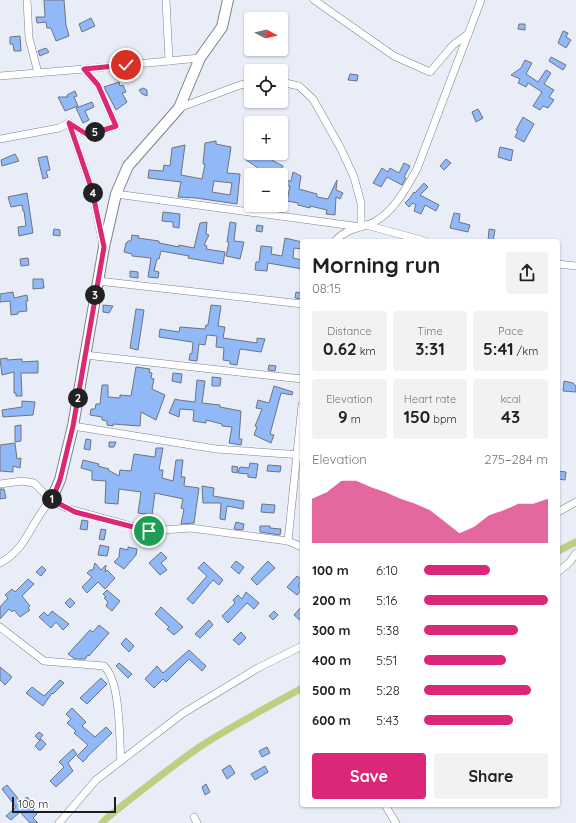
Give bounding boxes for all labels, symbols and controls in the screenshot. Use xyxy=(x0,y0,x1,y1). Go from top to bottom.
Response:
north arrow xyxy=(244,12,288,56)
map controls xyxy=(244,12,288,212)
pin xyxy=(109,48,143,82)
icon: check xyxy=(115,54,137,76)
button: locate xyxy=(244,64,288,108)
button: + xyxy=(244,116,288,160)
pin: 5 xyxy=(85,122,105,142)
text: 5 xyxy=(92,125,98,139)
button: − xyxy=(244,168,288,212)
pin: 4 xyxy=(83,183,103,203)
text: 4 xyxy=(90,186,96,200)
text: Morning run xyxy=(312,251,440,279)
button: share xyxy=(506,252,548,294)
text: 08:15 xyxy=(312,280,341,296)
pin: 3 xyxy=(85,285,105,305)
text: 3 xyxy=(92,288,98,302)
text: Distance xyxy=(327,324,371,338)
text: Time xyxy=(417,324,443,338)
text: Pace xyxy=(498,324,523,338)
text: 0.62 xyxy=(323,338,357,359)
text: 3:31 xyxy=(415,338,445,359)
text: 5:41 xyxy=(483,338,514,359)
text: km xyxy=(357,344,376,358)
text: /km xyxy=(514,344,538,358)
pin: 2 xyxy=(68,388,88,408)
text: 2 xyxy=(75,391,81,405)
text: Elevation xyxy=(326,392,373,406)
text: Heart rate xyxy=(404,392,456,406)
text: kcal xyxy=(500,392,521,406)
text: 9 xyxy=(338,406,348,427)
text: 150 xyxy=(403,406,430,427)
text: 43 xyxy=(501,406,520,427)
text: m xyxy=(348,412,361,426)
text: bpm xyxy=(430,412,457,426)
text: Elevation xyxy=(312,451,367,467)
text: 275–284 m xyxy=(484,451,548,467)
pin: 1 xyxy=(42,489,62,509)
text: 1 xyxy=(50,492,54,506)
pin xyxy=(132,514,166,548)
icon: arrive xyxy=(138,520,160,542)
text: 100 m xyxy=(312,562,349,578)
text: 6:10 xyxy=(376,562,398,578)
text: 200 m xyxy=(312,592,351,608)
text: 5:16 xyxy=(376,592,397,608)
text: 300 m xyxy=(312,622,351,638)
text: 5:38 xyxy=(376,622,399,638)
text: 400 m xyxy=(312,652,351,668)
text: 5:51 xyxy=(376,652,397,668)
text: 500 m xyxy=(312,682,351,698)
text: 5:28 xyxy=(376,682,400,698)
text: 600 m xyxy=(312,712,351,728)
text: 5:43 xyxy=(376,712,399,728)
button: Save xyxy=(312,753,426,799)
button: Share xyxy=(434,753,548,799)
scale bar xyxy=(12,795,116,814)
text: 100 m xyxy=(18,797,48,811)

